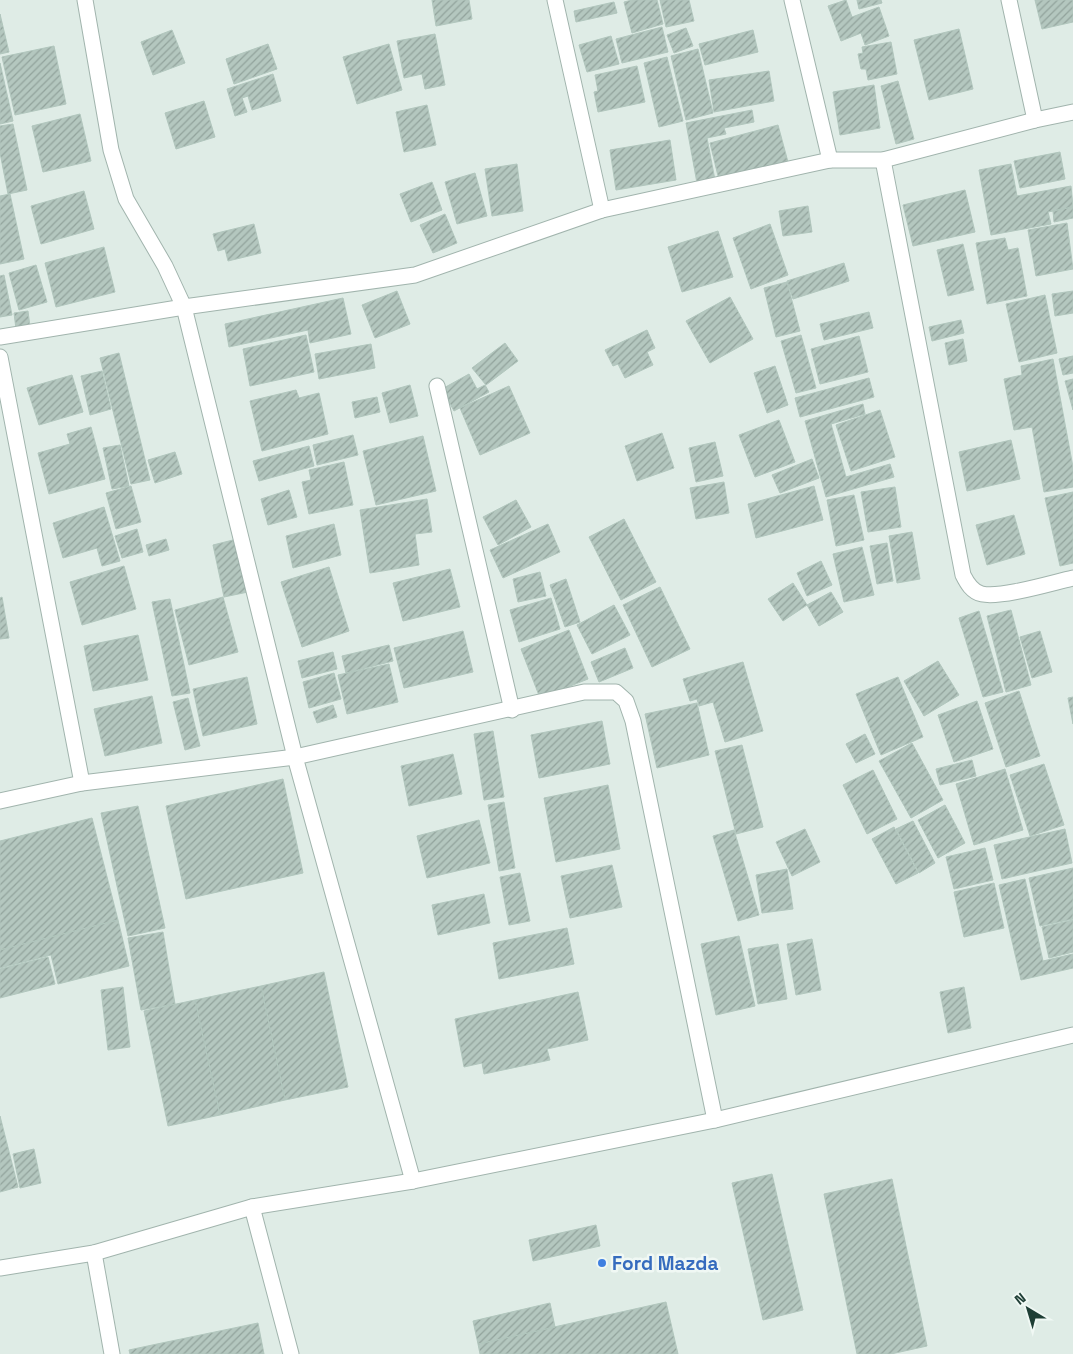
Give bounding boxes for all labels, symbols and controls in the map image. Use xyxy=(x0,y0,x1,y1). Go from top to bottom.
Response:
place label: Ford Mazda xyxy=(612,1251,718,1276)
marker: Ford Mazda xyxy=(596,1257,608,1269)
north arrow xyxy=(1003,1284,1053,1334)
text: N xyxy=(1011,1289,1029,1309)

